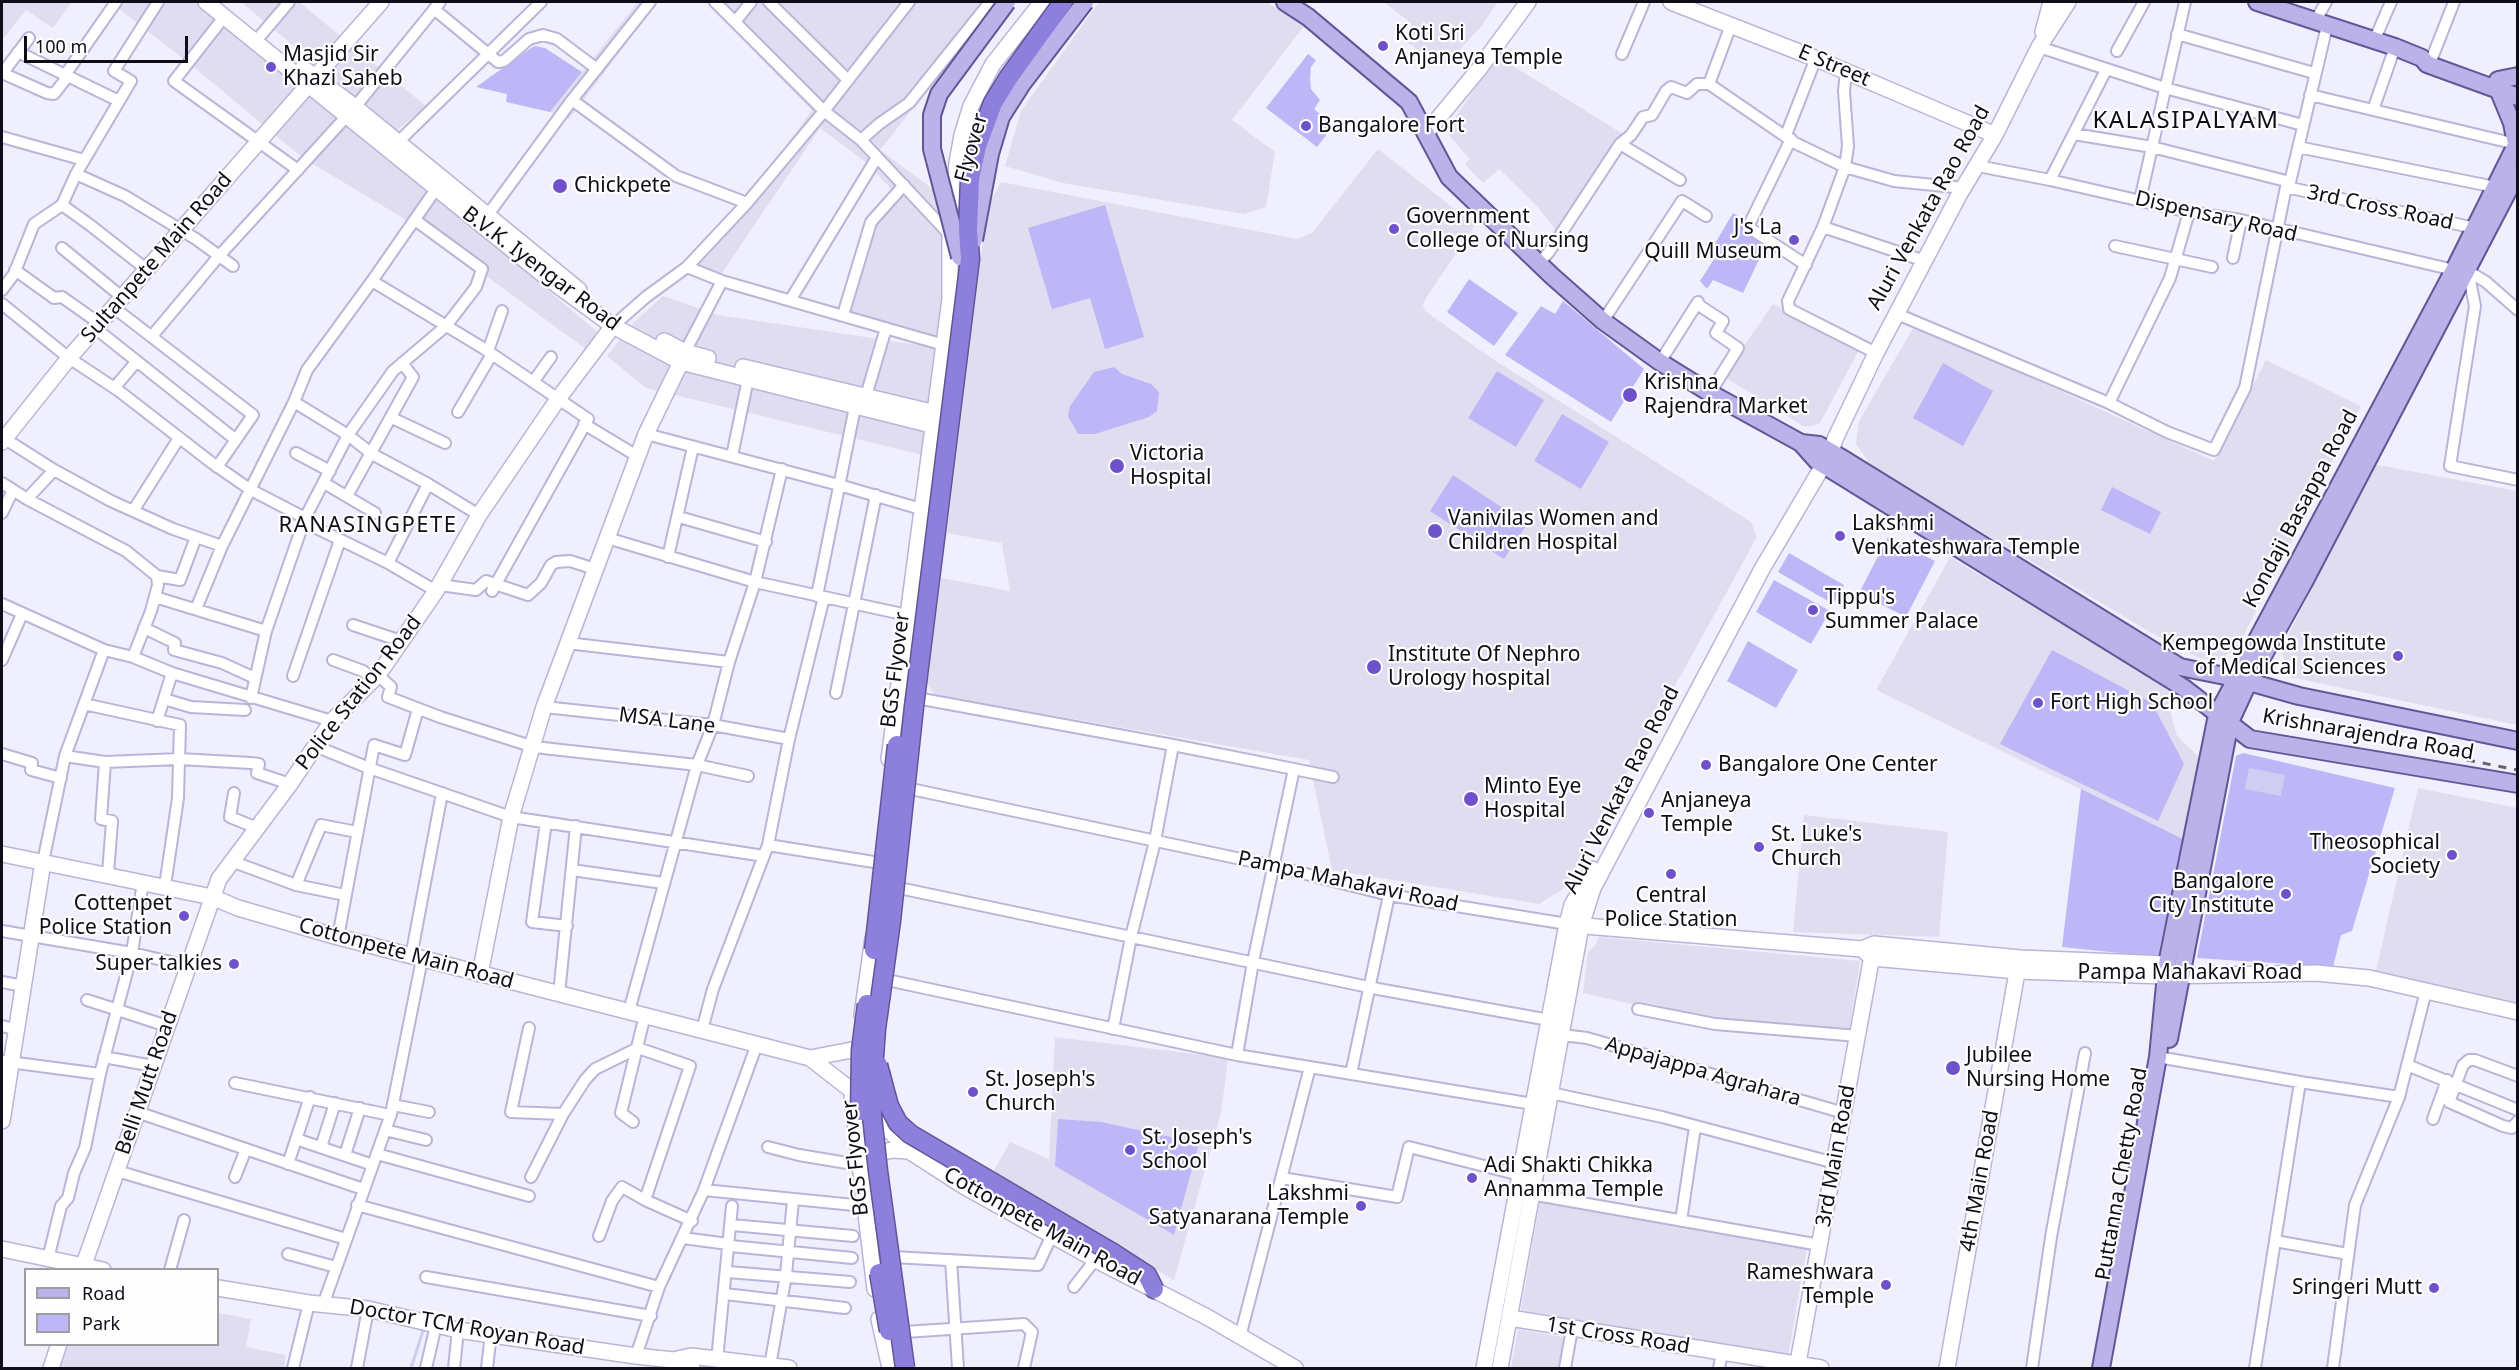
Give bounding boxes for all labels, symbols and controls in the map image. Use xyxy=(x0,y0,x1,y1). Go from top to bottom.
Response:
place label: Koti Sri Anjaneya Temple xyxy=(1395,21,1563,71)
scale bar xyxy=(27,24,190,62)
text: 100 m xyxy=(35,34,87,58)
marker: Koti Sri Anjaneya Temple xyxy=(1376,39,1390,53)
street label: E Street xyxy=(1794,40,1874,92)
place label: Masjid Sir Khazi Saheb xyxy=(283,42,403,92)
marker: Masjid Sir Khazi Saheb xyxy=(264,60,278,74)
street label: Aluri Venkata Rao Road xyxy=(1862,101,1996,315)
district label: KALASIPALYAM xyxy=(2092,107,2280,135)
street label: Flyover xyxy=(950,111,994,185)
place label: Bangalore Fort xyxy=(1318,113,1465,139)
marker: Bangalore Fort xyxy=(1299,119,1313,133)
street label: Sultanpete Main Road xyxy=(76,168,238,348)
place label: Chickpete xyxy=(574,173,671,199)
marker: Chickpete xyxy=(551,177,569,195)
street label: 3rd Cross Road xyxy=(2305,180,2455,236)
street label: Dispensary Road xyxy=(2132,186,2300,248)
street label: B.V.K. Iyengar Road xyxy=(457,201,625,337)
place label: Government College of Nursing xyxy=(1406,204,1589,254)
place label: J's La Quill Museum xyxy=(1644,215,1782,265)
marker: Government College of Nursing xyxy=(1387,222,1401,236)
marker: J's La Quill Museum xyxy=(1787,233,1801,247)
place label: Krishna Rajendra Market xyxy=(1644,370,1808,420)
marker: Krishna Rajendra Market xyxy=(1621,386,1639,404)
street label: Kondaji Basappa Road xyxy=(2238,406,2364,612)
place label: Victoria Hospital xyxy=(1130,441,1211,491)
marker: Victoria Hospital xyxy=(1108,457,1126,475)
place label: Vanivilas Women and Children Hospital xyxy=(1448,506,1659,556)
place label: Lakshmi Venkateshwara Temple xyxy=(1852,511,2080,561)
district label: RANASINGPETE xyxy=(279,513,457,539)
marker: Vanivilas Women and Children Hospital xyxy=(1426,522,1444,540)
marker: Lakshmi Venkateshwara Temple xyxy=(1833,529,1847,543)
place label: Tippu's Summer Palace xyxy=(1825,585,1978,635)
marker: Tippu's Summer Palace xyxy=(1806,603,1820,617)
street label: Police Station Road xyxy=(291,611,427,775)
street label: BGS Flyover xyxy=(876,611,916,729)
place label: Kempegowda Institute of Medical Sciences xyxy=(2162,631,2386,681)
place label: Institute Of Nephro Urology hospital xyxy=(1388,642,1580,692)
marker: Kempegowda Institute of Medical Sciences xyxy=(2391,649,2405,663)
marker: Institute Of Nephro Urology hospital xyxy=(1365,658,1383,676)
street label: Aluri Venkata Rao Road xyxy=(1559,682,1685,898)
place label: Fort High School xyxy=(2050,690,2213,716)
marker: Fort High School xyxy=(2031,696,2045,710)
street label: MSA Lane xyxy=(617,703,717,739)
street label: Krishnarajendra Road xyxy=(2260,704,2476,766)
place label: Bangalore One Center xyxy=(1718,752,1938,778)
marker: Bangalore One Center xyxy=(1699,758,1713,772)
place label: Minto Eye Hospital xyxy=(1484,774,1581,824)
place label: Anjaneya Temple xyxy=(1661,788,1751,838)
marker: Minto Eye Hospital xyxy=(1462,790,1480,808)
marker: Anjaneya Temple xyxy=(1642,806,1656,820)
place label: St. Luke's Church xyxy=(1771,822,1862,872)
place label: Theosophical Society xyxy=(2309,830,2440,880)
marker: St. Luke's Church xyxy=(1752,840,1766,854)
street label: Pampa Mahakavi Road xyxy=(1235,846,1461,918)
marker: Theosophical Society xyxy=(2445,848,2459,862)
marker: Central Police Station xyxy=(1664,867,1678,881)
place label: Bangalore City Institute xyxy=(2148,869,2274,919)
place label: Central Police Station xyxy=(1604,883,1738,933)
marker: Bangalore City Institute xyxy=(2279,887,2293,901)
place label: Cottenpet Police Station xyxy=(39,891,172,941)
marker: Cottenpet Police Station xyxy=(177,909,191,923)
street label: Cottonpete Main Road xyxy=(296,913,516,995)
place label: Super talkies xyxy=(95,951,222,977)
marker: Super talkies xyxy=(227,957,241,971)
street label: Pampa Mahakavi Road xyxy=(2078,960,2302,986)
street label: Belli Mutt Road xyxy=(111,1008,183,1158)
street label: Appajappa Agrahara xyxy=(1602,1032,1804,1112)
place label: Jubilee Nursing Home xyxy=(1966,1043,2110,1093)
marker: Jubilee Nursing Home xyxy=(1944,1059,1962,1077)
street label: Puttanna Chetty Road xyxy=(2091,1066,2153,1282)
place label: St. Joseph's Church xyxy=(985,1067,1095,1117)
street label: 3rd Main Road xyxy=(1811,1083,1861,1229)
marker: St. Joseph's Church xyxy=(966,1085,980,1099)
street label: BGS Flyover xyxy=(837,1099,875,1217)
street label: 4th Main Road xyxy=(1955,1108,2005,1254)
place label: St. Joseph's School xyxy=(1142,1125,1252,1175)
marker: St. Joseph's School xyxy=(1123,1143,1137,1157)
place label: Adi Shakti Chikka Annamma Temple xyxy=(1484,1153,1664,1203)
street label: Cottonpete Main Road xyxy=(939,1162,1145,1292)
marker: Adi Shakti Chikka Annamma Temple xyxy=(1465,1171,1479,1185)
place label: Lakshmi Satyanarana Temple xyxy=(1149,1181,1349,1231)
marker: Lakshmi Satyanarana Temple xyxy=(1354,1199,1368,1213)
place label: Rameshwara Temple xyxy=(1746,1260,1874,1310)
legend xyxy=(24,1268,219,1346)
place label: Sringeri Mutt xyxy=(2292,1275,2422,1301)
marker: Rameshwara Temple xyxy=(1879,1278,1893,1292)
text: Road xyxy=(82,1281,125,1305)
marker: Sringeri Mutt xyxy=(2427,1281,2441,1295)
street label: Doctor TCM Royan Road xyxy=(347,1295,587,1361)
text: Park xyxy=(82,1311,120,1335)
street label: 1st Cross Road xyxy=(1544,1312,1692,1360)

